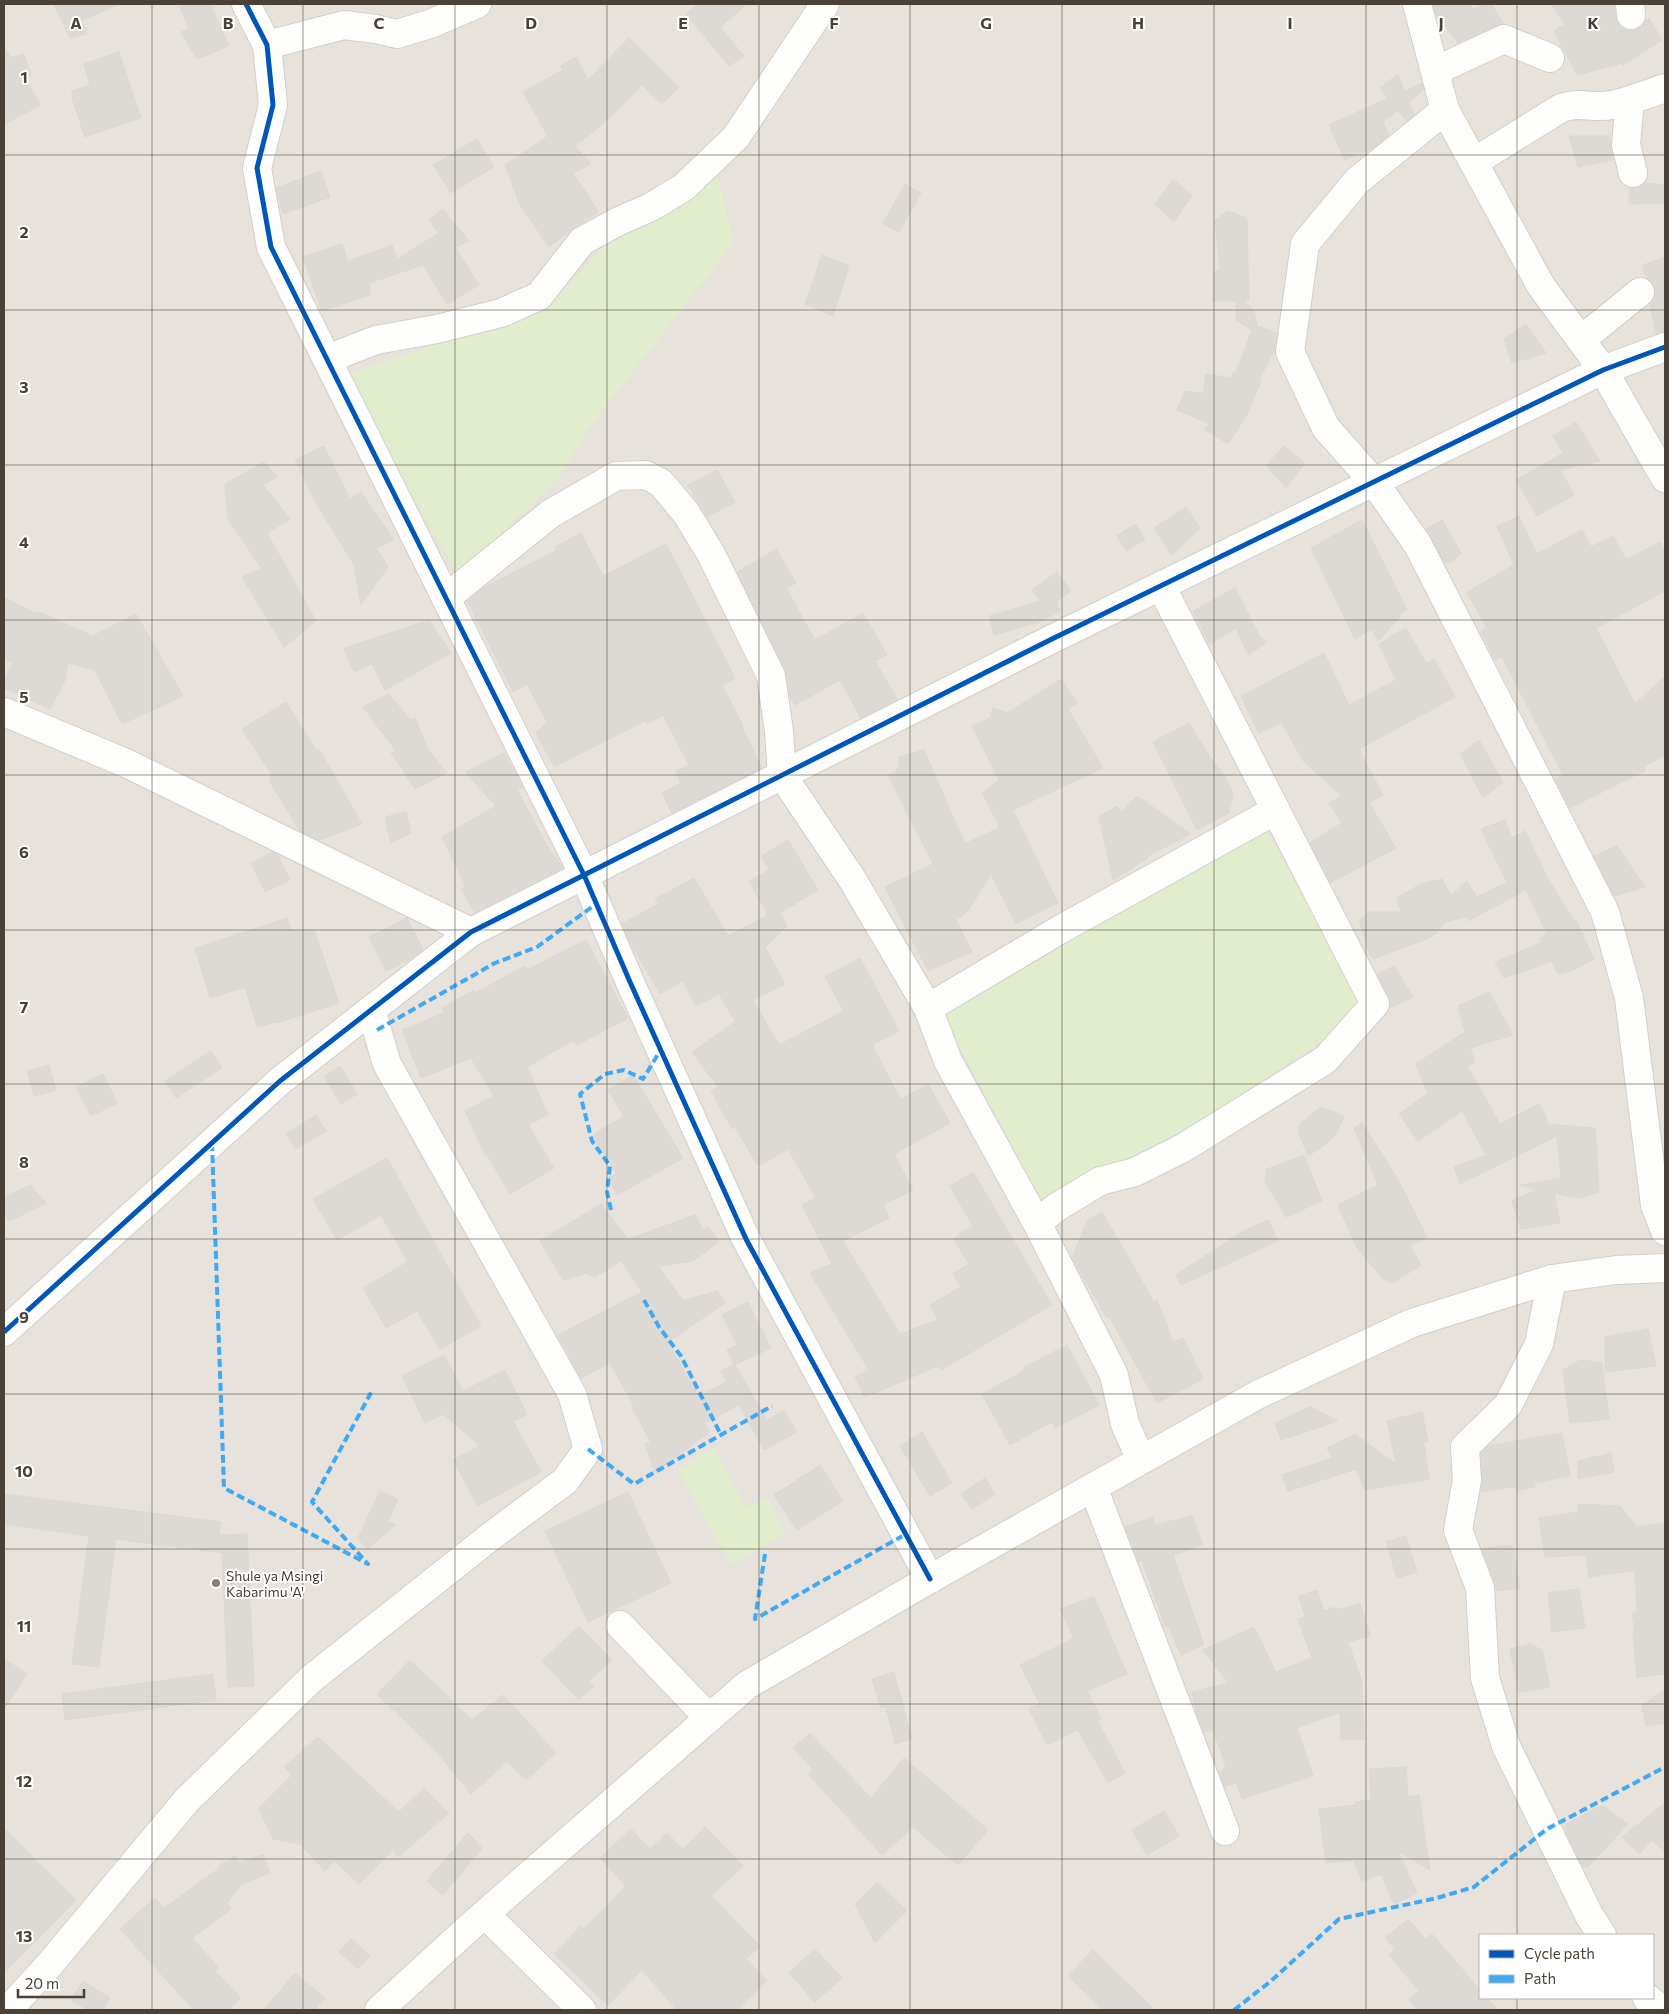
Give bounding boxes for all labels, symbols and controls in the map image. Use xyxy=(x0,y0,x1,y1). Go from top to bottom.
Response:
text: A xyxy=(70,13,82,32)
text: B xyxy=(223,13,234,32)
text: C xyxy=(374,13,385,32)
text: D xyxy=(525,13,537,32)
text: E xyxy=(678,13,688,32)
text: F xyxy=(829,13,839,32)
text: G xyxy=(980,13,992,32)
text: H xyxy=(1132,13,1144,32)
text: I xyxy=(1287,13,1293,32)
text: J xyxy=(1438,13,1444,32)
text: K xyxy=(1587,13,1599,32)
text: 1 xyxy=(20,67,28,86)
text: 2 xyxy=(19,222,29,241)
text: 3 xyxy=(19,377,29,396)
text: 4 xyxy=(19,532,29,551)
text: 5 xyxy=(19,687,29,706)
text: 6 xyxy=(19,842,29,861)
text: 7 xyxy=(20,997,29,1016)
text: 8 xyxy=(19,1152,29,1171)
text: 9 xyxy=(19,1307,29,1326)
text: 10 xyxy=(15,1461,33,1480)
place label: Shule ya Msingi Kabarimu 'A' xyxy=(226,1567,323,1600)
marker: Shule ya Msingi Kabarimu 'A' xyxy=(210,1577,222,1589)
text: 11 xyxy=(17,1616,31,1635)
text: 12 xyxy=(16,1771,32,1790)
text: 13 xyxy=(16,1926,32,1945)
legend xyxy=(1479,1934,1654,1999)
text: Cycle path xyxy=(1524,1944,1595,1962)
scale bar xyxy=(18,1966,84,1998)
text: Path xyxy=(1524,1969,1556,1987)
text: 20 m xyxy=(25,1974,59,1992)

